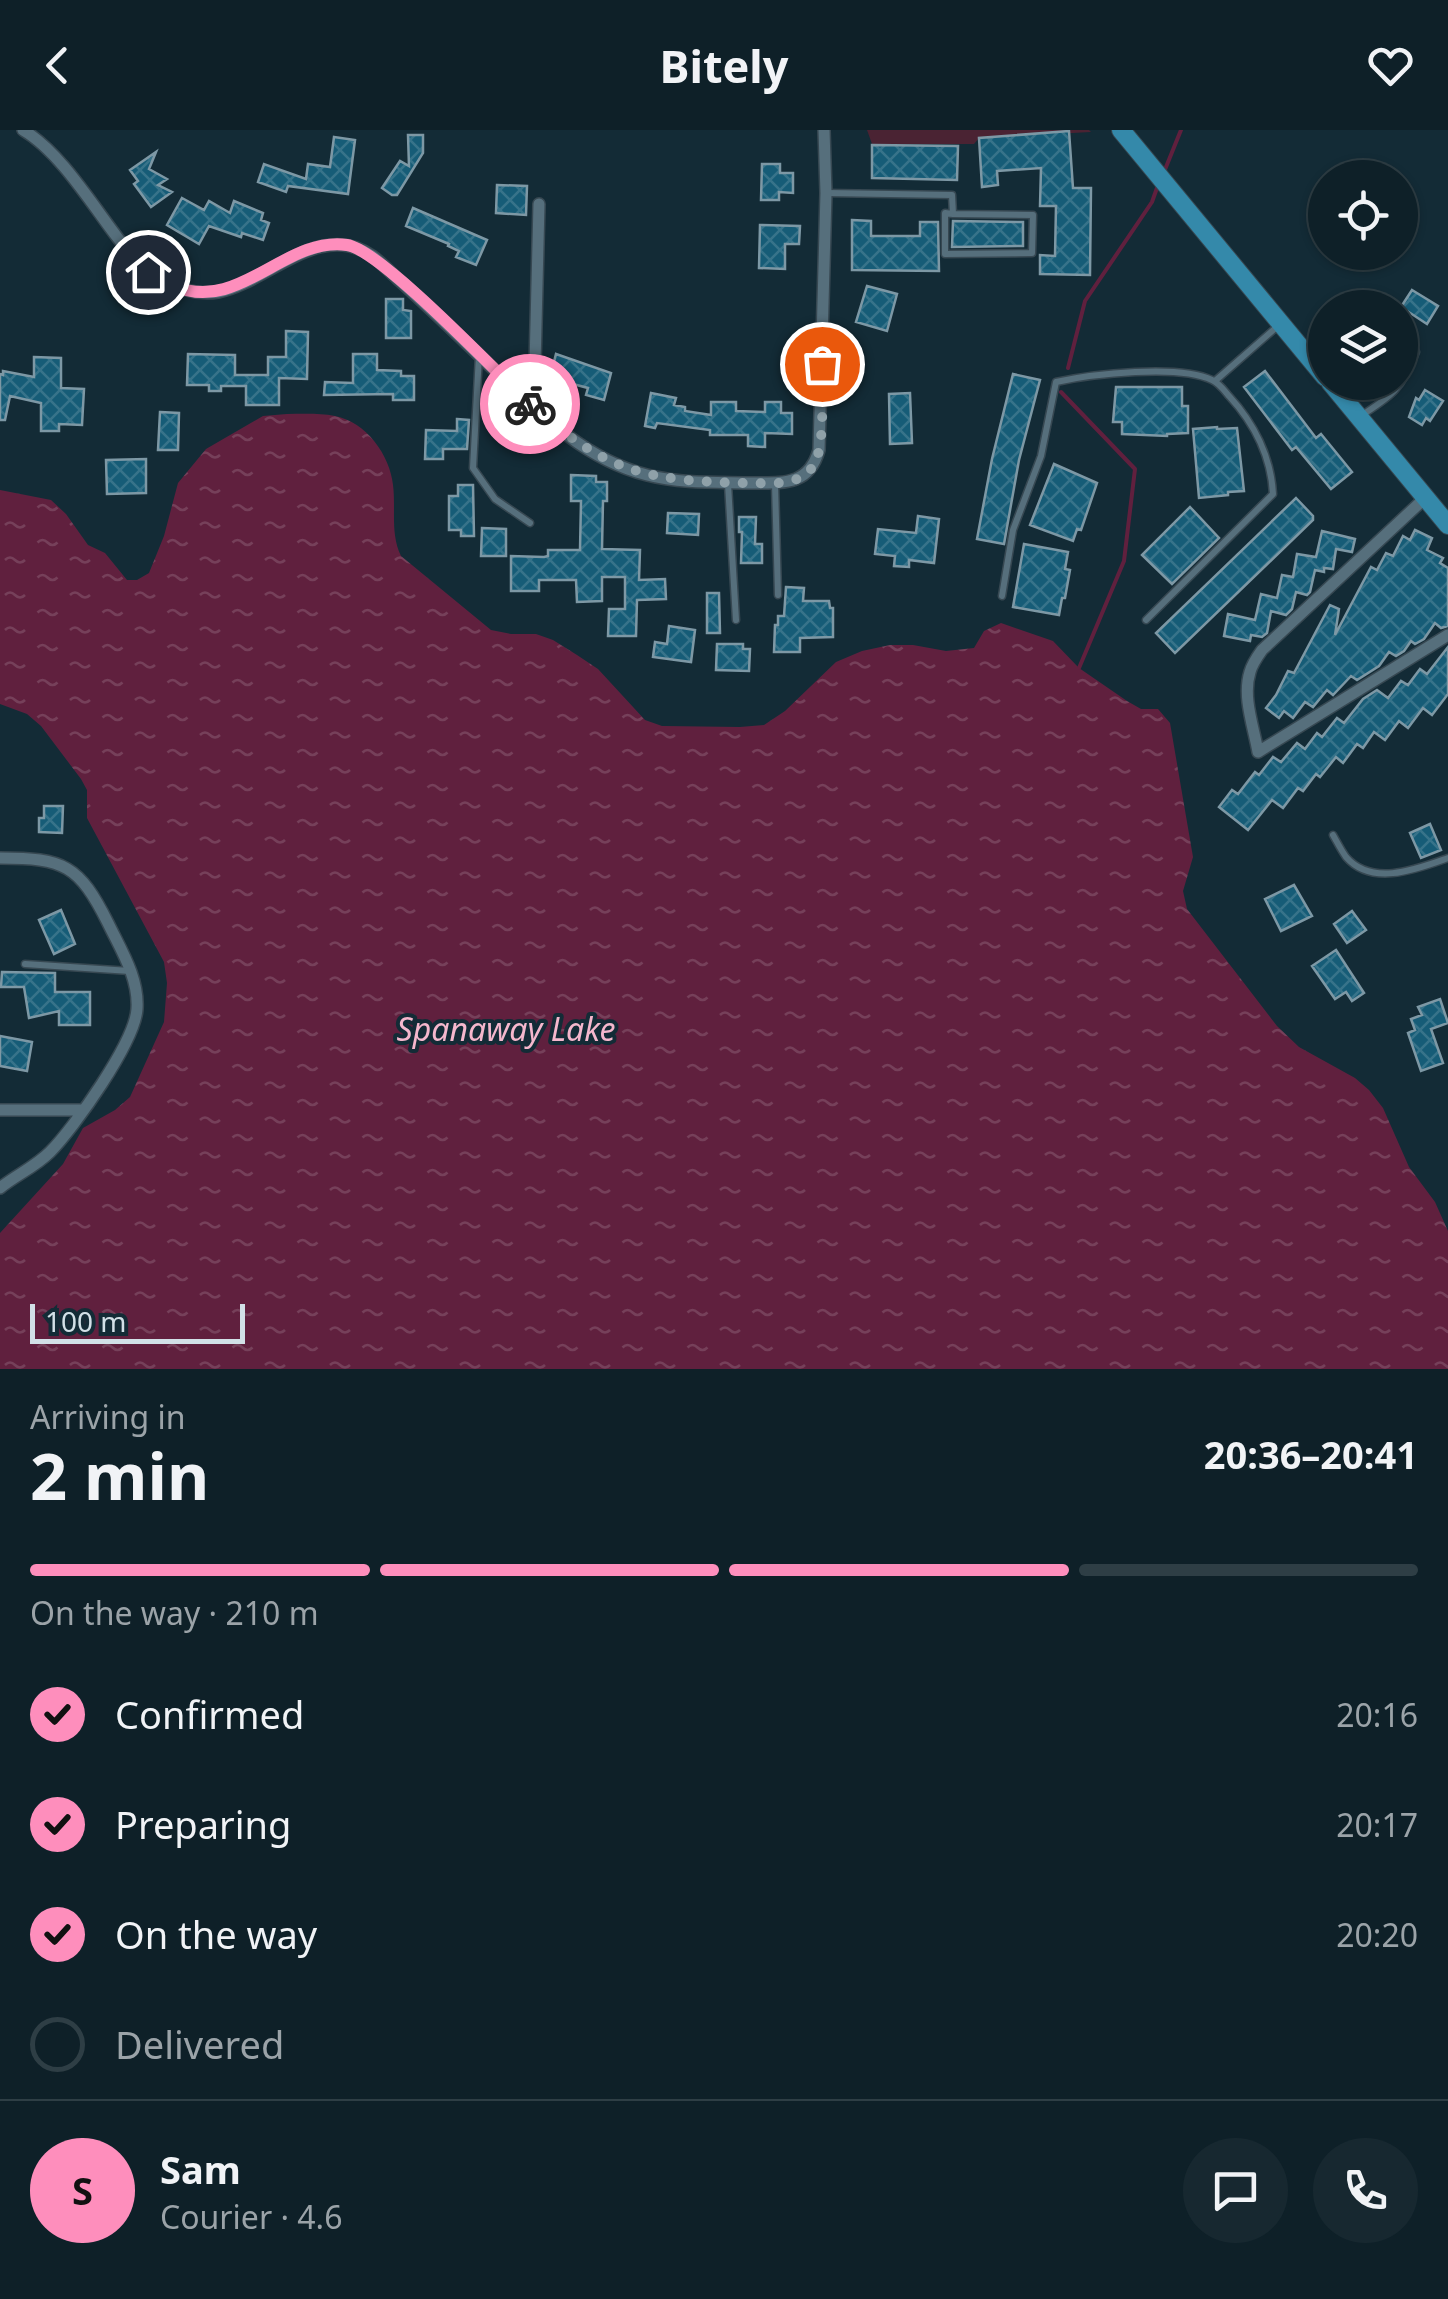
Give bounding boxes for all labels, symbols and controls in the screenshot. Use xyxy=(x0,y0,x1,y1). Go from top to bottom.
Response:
text: Bitely xyxy=(660,35,788,96)
icon: back xyxy=(30,38,85,93)
icon: heart xyxy=(1363,38,1418,93)
map controls xyxy=(1308,160,1418,400)
button: locate xyxy=(1308,160,1418,270)
pin xyxy=(106,230,191,315)
icon: home xyxy=(121,245,176,300)
button: layers xyxy=(1308,290,1418,400)
pin xyxy=(780,322,865,407)
icon: bag xyxy=(795,337,850,392)
courier xyxy=(480,354,580,454)
icon: bike xyxy=(503,377,558,432)
water label: Spanaway Lake xyxy=(397,1007,615,1050)
scale bar xyxy=(30,1299,245,1344)
text: 100 m xyxy=(45,1302,127,1340)
text: Arriving in xyxy=(30,1395,185,1438)
text: 20:36–20:41 xyxy=(1204,1428,1418,1480)
text: 2 min xyxy=(30,1431,209,1519)
text: On the way · 210 m xyxy=(30,1591,319,1634)
icon: check xyxy=(30,1687,85,1742)
text: Confirmed xyxy=(115,1688,304,1740)
text: 20:16 xyxy=(1336,1693,1418,1736)
icon: check xyxy=(30,1797,85,1852)
text: Preparing xyxy=(115,1798,291,1850)
text: 20:17 xyxy=(1336,1803,1418,1846)
icon: check xyxy=(30,1907,85,1962)
text: On the way xyxy=(115,1908,317,1960)
text: 20:20 xyxy=(1336,1913,1418,1956)
text: Delivered xyxy=(115,2018,284,2070)
button: chat xyxy=(1183,2138,1288,2243)
button: phone xyxy=(1313,2138,1418,2243)
text: Sam xyxy=(160,2143,241,2195)
text: S xyxy=(72,2164,93,2216)
text: Courier · 4.6 xyxy=(160,2195,343,2238)

